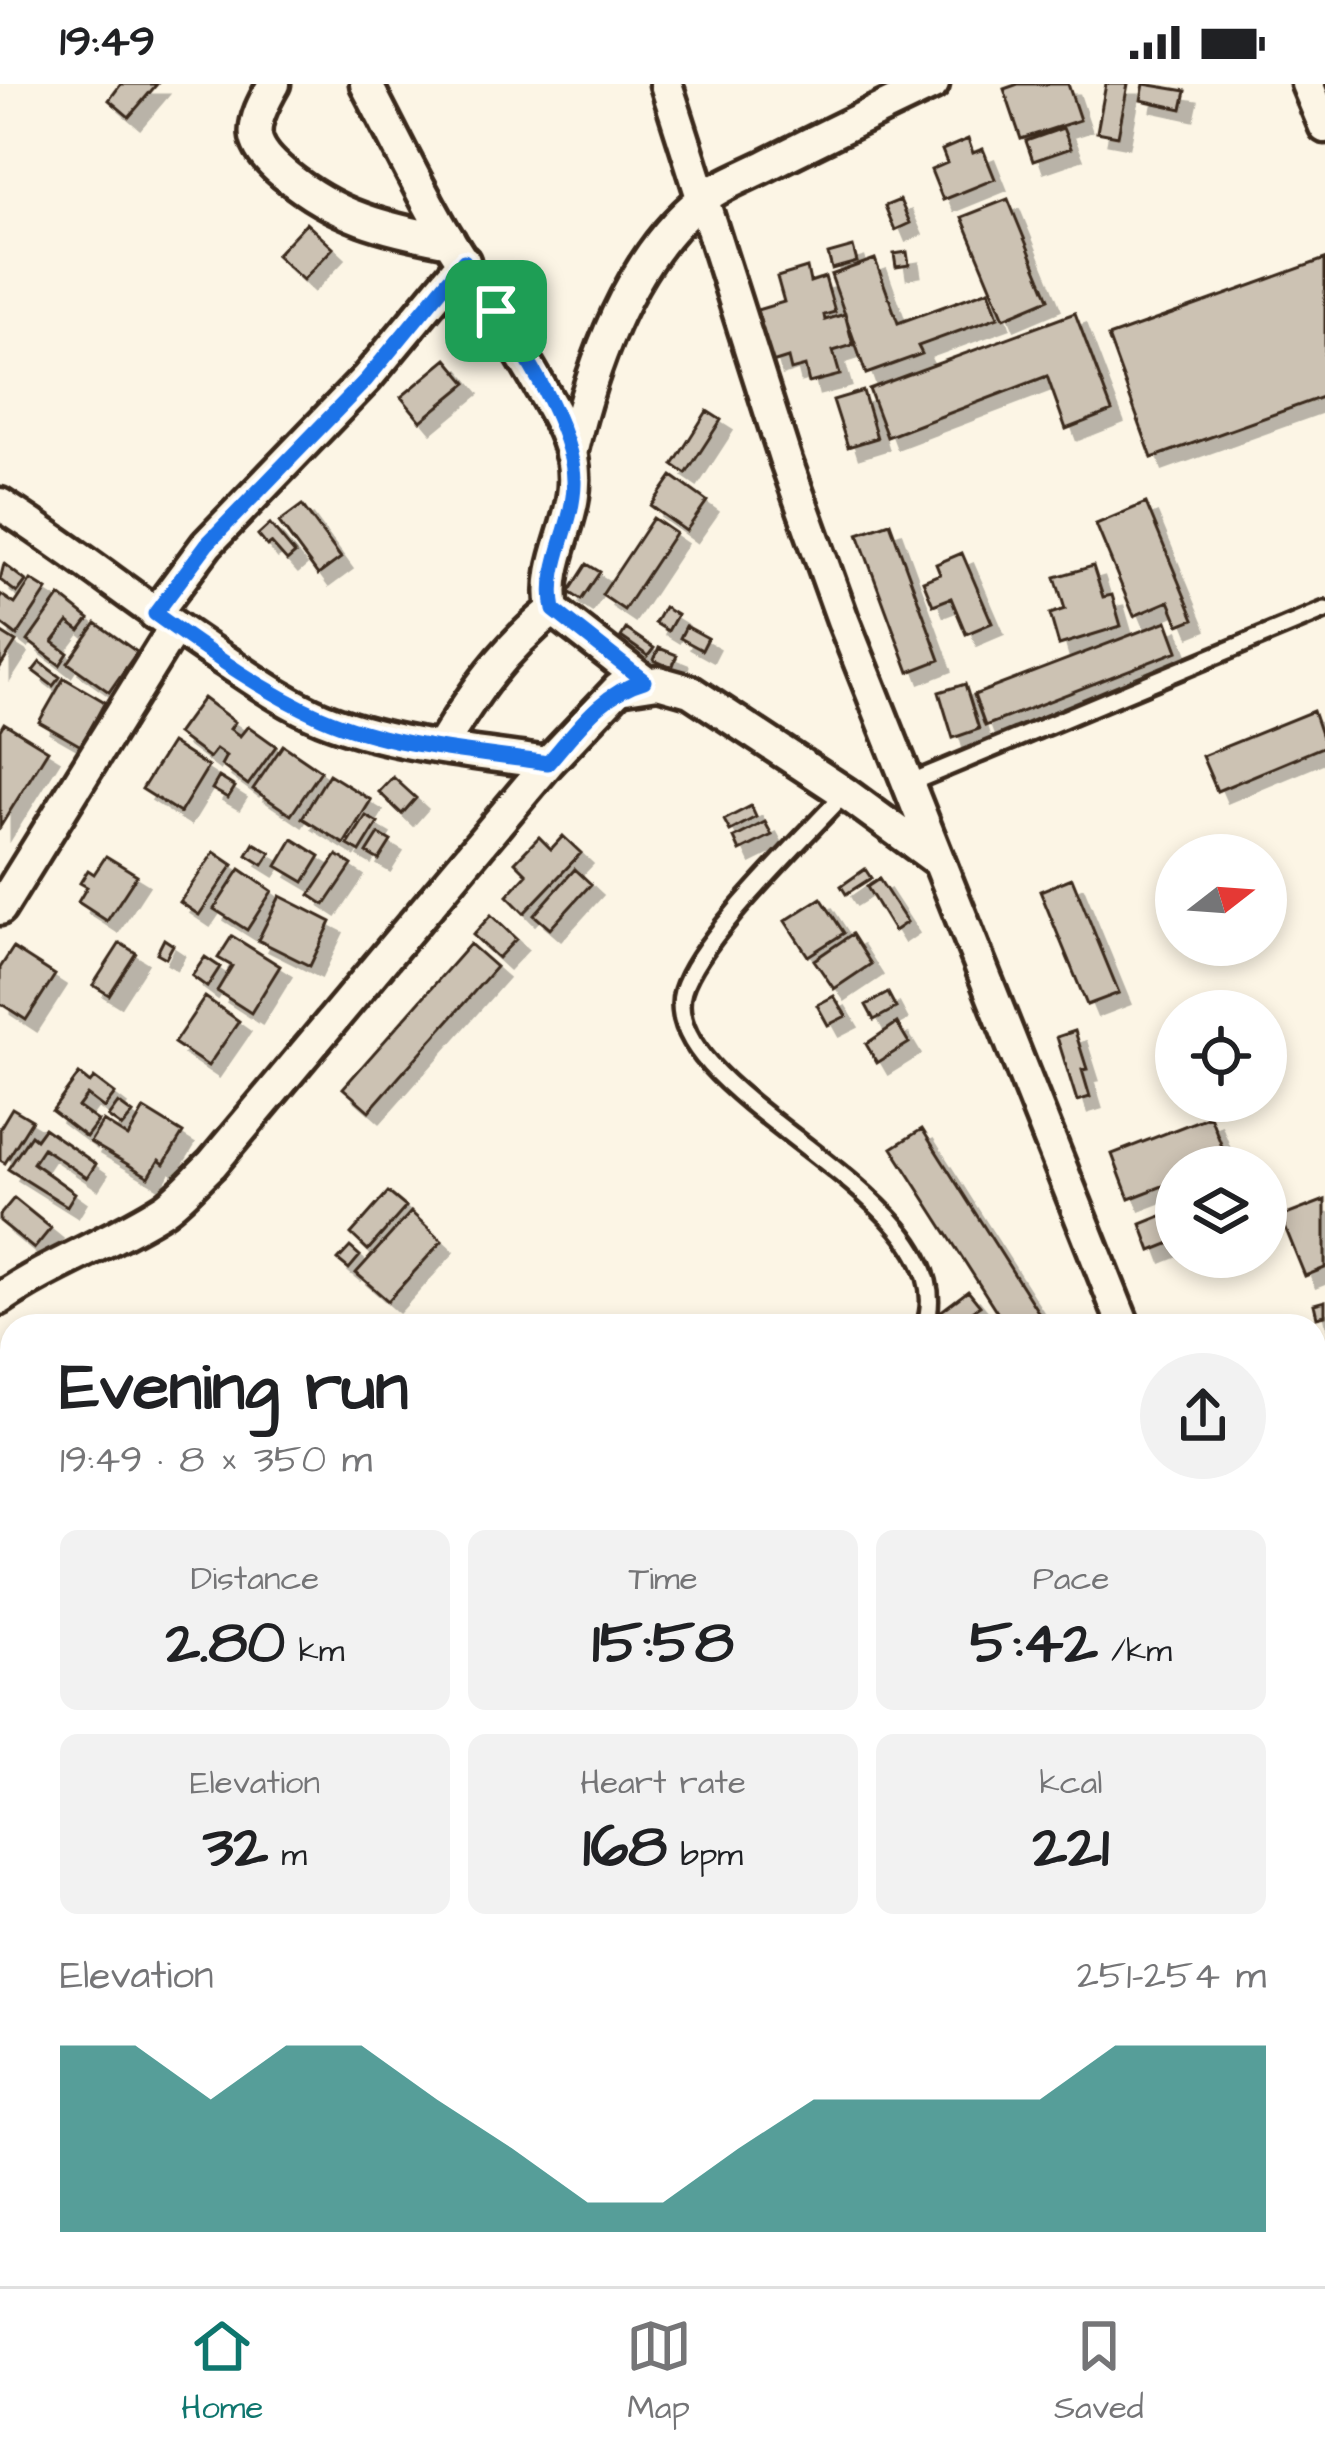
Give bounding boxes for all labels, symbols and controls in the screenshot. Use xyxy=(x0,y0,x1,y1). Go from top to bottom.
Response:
text: 19:49 xyxy=(60,11,155,73)
pin xyxy=(445,260,547,362)
icon: arrive xyxy=(463,278,529,344)
north arrow xyxy=(1155,834,1287,966)
map controls xyxy=(1155,834,1287,1278)
button: locate xyxy=(1155,990,1287,1122)
button: layers xyxy=(1155,1146,1287,1278)
text: Evening run xyxy=(60,1343,408,1435)
button: share xyxy=(1140,1353,1266,1479)
text: 19:49 · 8 × 350 m xyxy=(60,1434,372,1488)
text: Distance xyxy=(191,1556,319,1602)
text: Time xyxy=(628,1556,698,1602)
text: Pace xyxy=(1033,1556,1109,1602)
text: 2.80 xyxy=(166,1602,285,1685)
text: 15:58 xyxy=(592,1602,734,1685)
text: 5:42 xyxy=(970,1602,1098,1685)
text: km xyxy=(285,1628,344,1674)
text: /km xyxy=(1098,1628,1172,1674)
text: Elevation xyxy=(190,1760,320,1806)
text: Heart rate xyxy=(580,1760,746,1806)
text: kcal xyxy=(1039,1760,1103,1806)
text: 32 xyxy=(203,1806,268,1889)
text: 168 xyxy=(583,1806,667,1889)
text: 221 xyxy=(1033,1806,1109,1889)
text: m xyxy=(268,1832,307,1878)
text: bpm xyxy=(667,1832,743,1878)
text: Elevation xyxy=(60,1950,214,2004)
text: 251–254 m xyxy=(1077,1950,1266,2004)
tab: Home xyxy=(181,2313,263,2431)
tab: Map xyxy=(626,2313,692,2431)
tab: Saved xyxy=(1054,2313,1144,2431)

